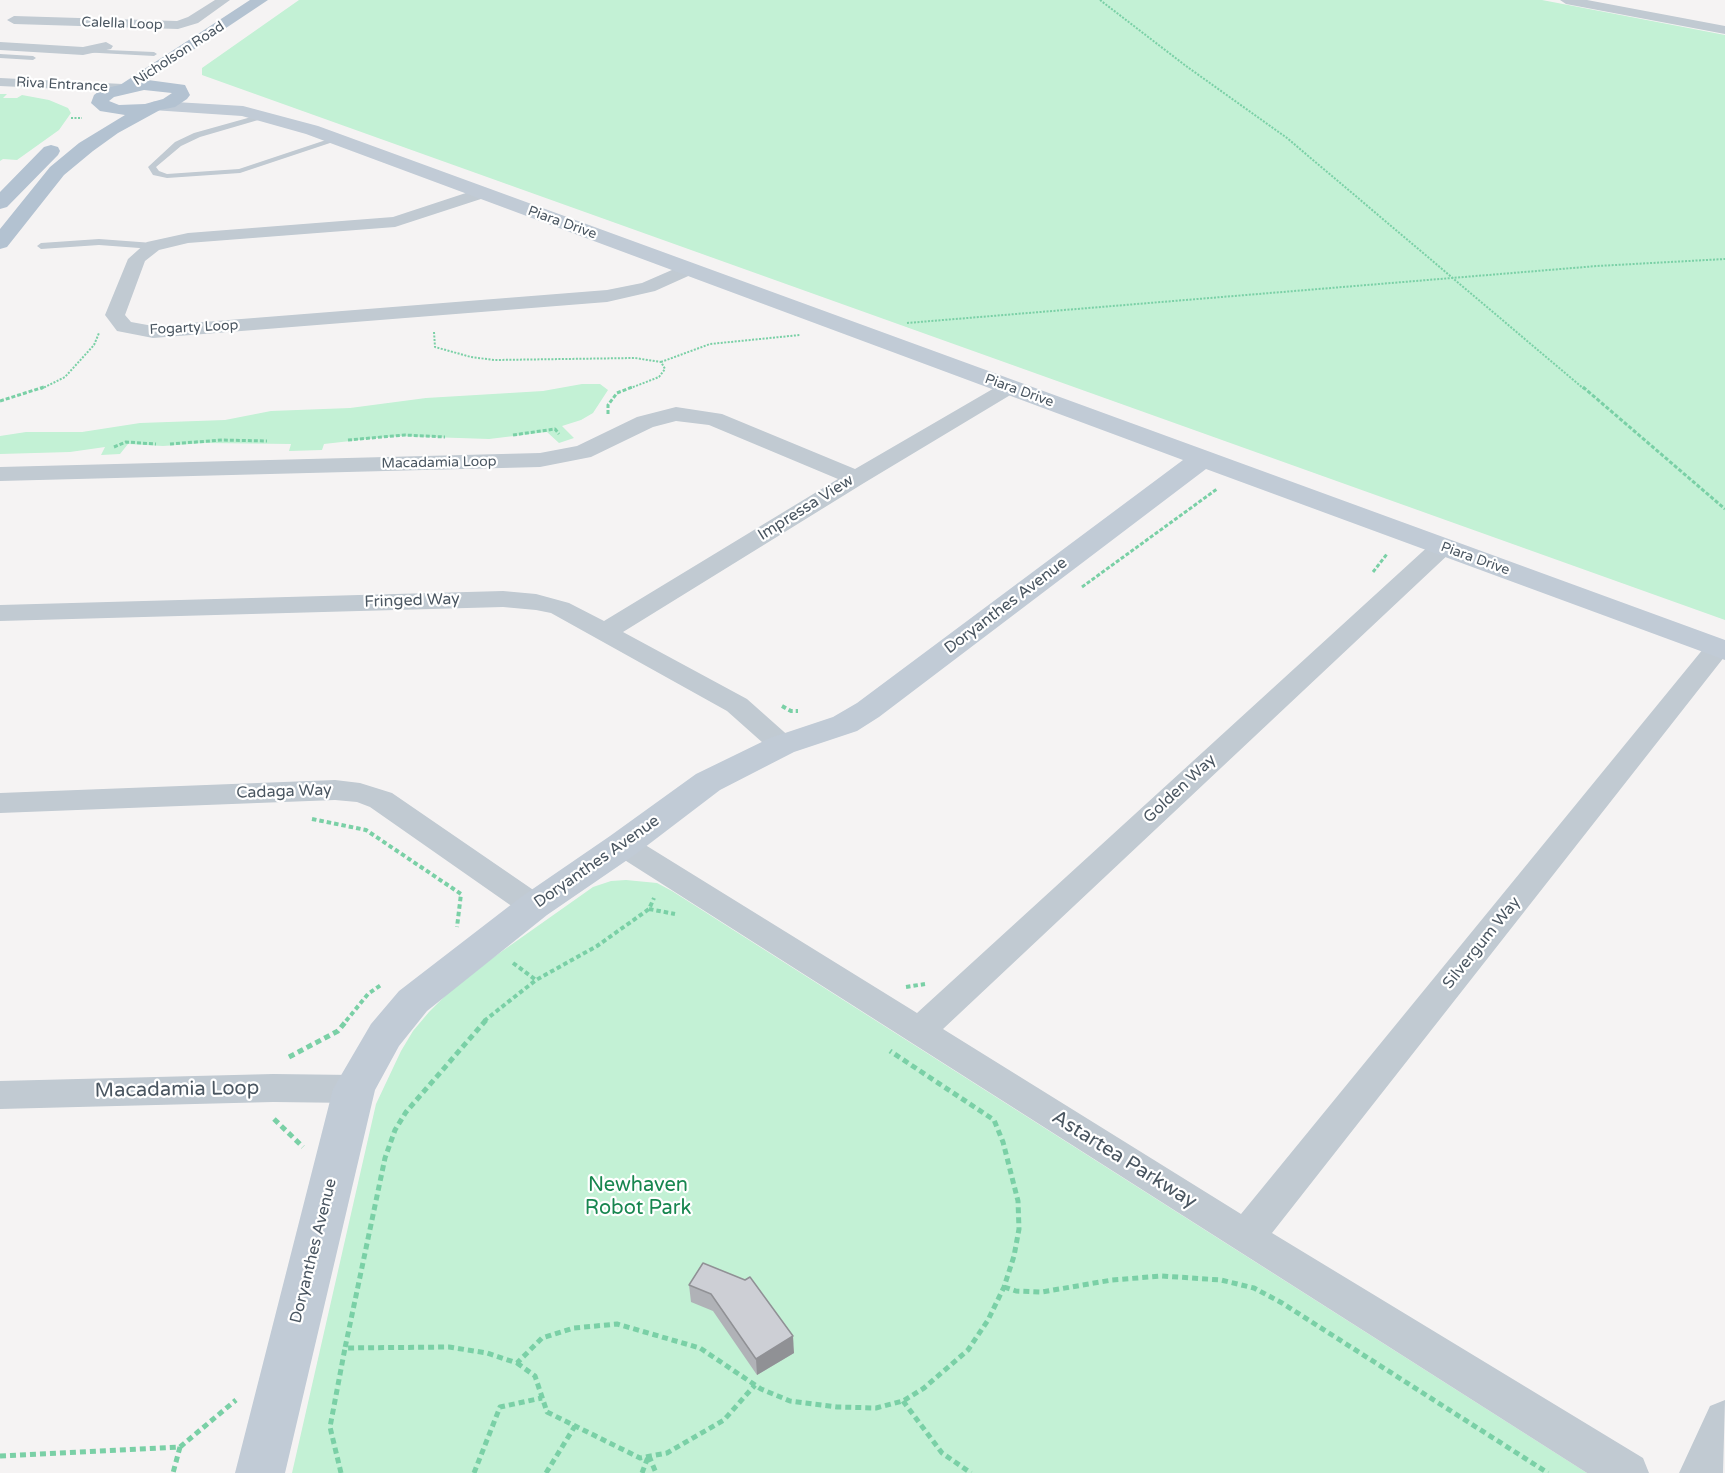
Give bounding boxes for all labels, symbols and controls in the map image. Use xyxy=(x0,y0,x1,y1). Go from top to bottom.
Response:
street label: Calella Loop xyxy=(81,14,163,34)
street label: Nicholson Road xyxy=(130,18,228,90)
street label: Riva Entrance xyxy=(16,74,108,96)
street label: Piara Drive xyxy=(525,203,599,243)
street label: Fogarty Loop xyxy=(149,317,239,339)
street label: Piara Drive xyxy=(982,371,1056,411)
street label: Macadamia Loop xyxy=(381,454,497,472)
street label: Impressa View xyxy=(755,471,857,545)
street label: Piara Drive xyxy=(1438,539,1512,579)
street label: Doryanthes Avenue xyxy=(941,554,1071,658)
street label: Fringed Way xyxy=(364,590,460,612)
street label: Golden Way xyxy=(1140,751,1220,827)
street label: Cadaga Way xyxy=(236,781,332,803)
street label: Doryanthes Avenue xyxy=(531,812,663,912)
street label: Silvergum Way xyxy=(1439,893,1525,993)
street label: Macadamia Loop xyxy=(95,1077,259,1103)
street label: Astartea Parkway xyxy=(1047,1106,1201,1214)
park label: Newhaven Robot Park xyxy=(585,1174,691,1221)
street label: Doryanthes Avenue xyxy=(287,1177,341,1325)

